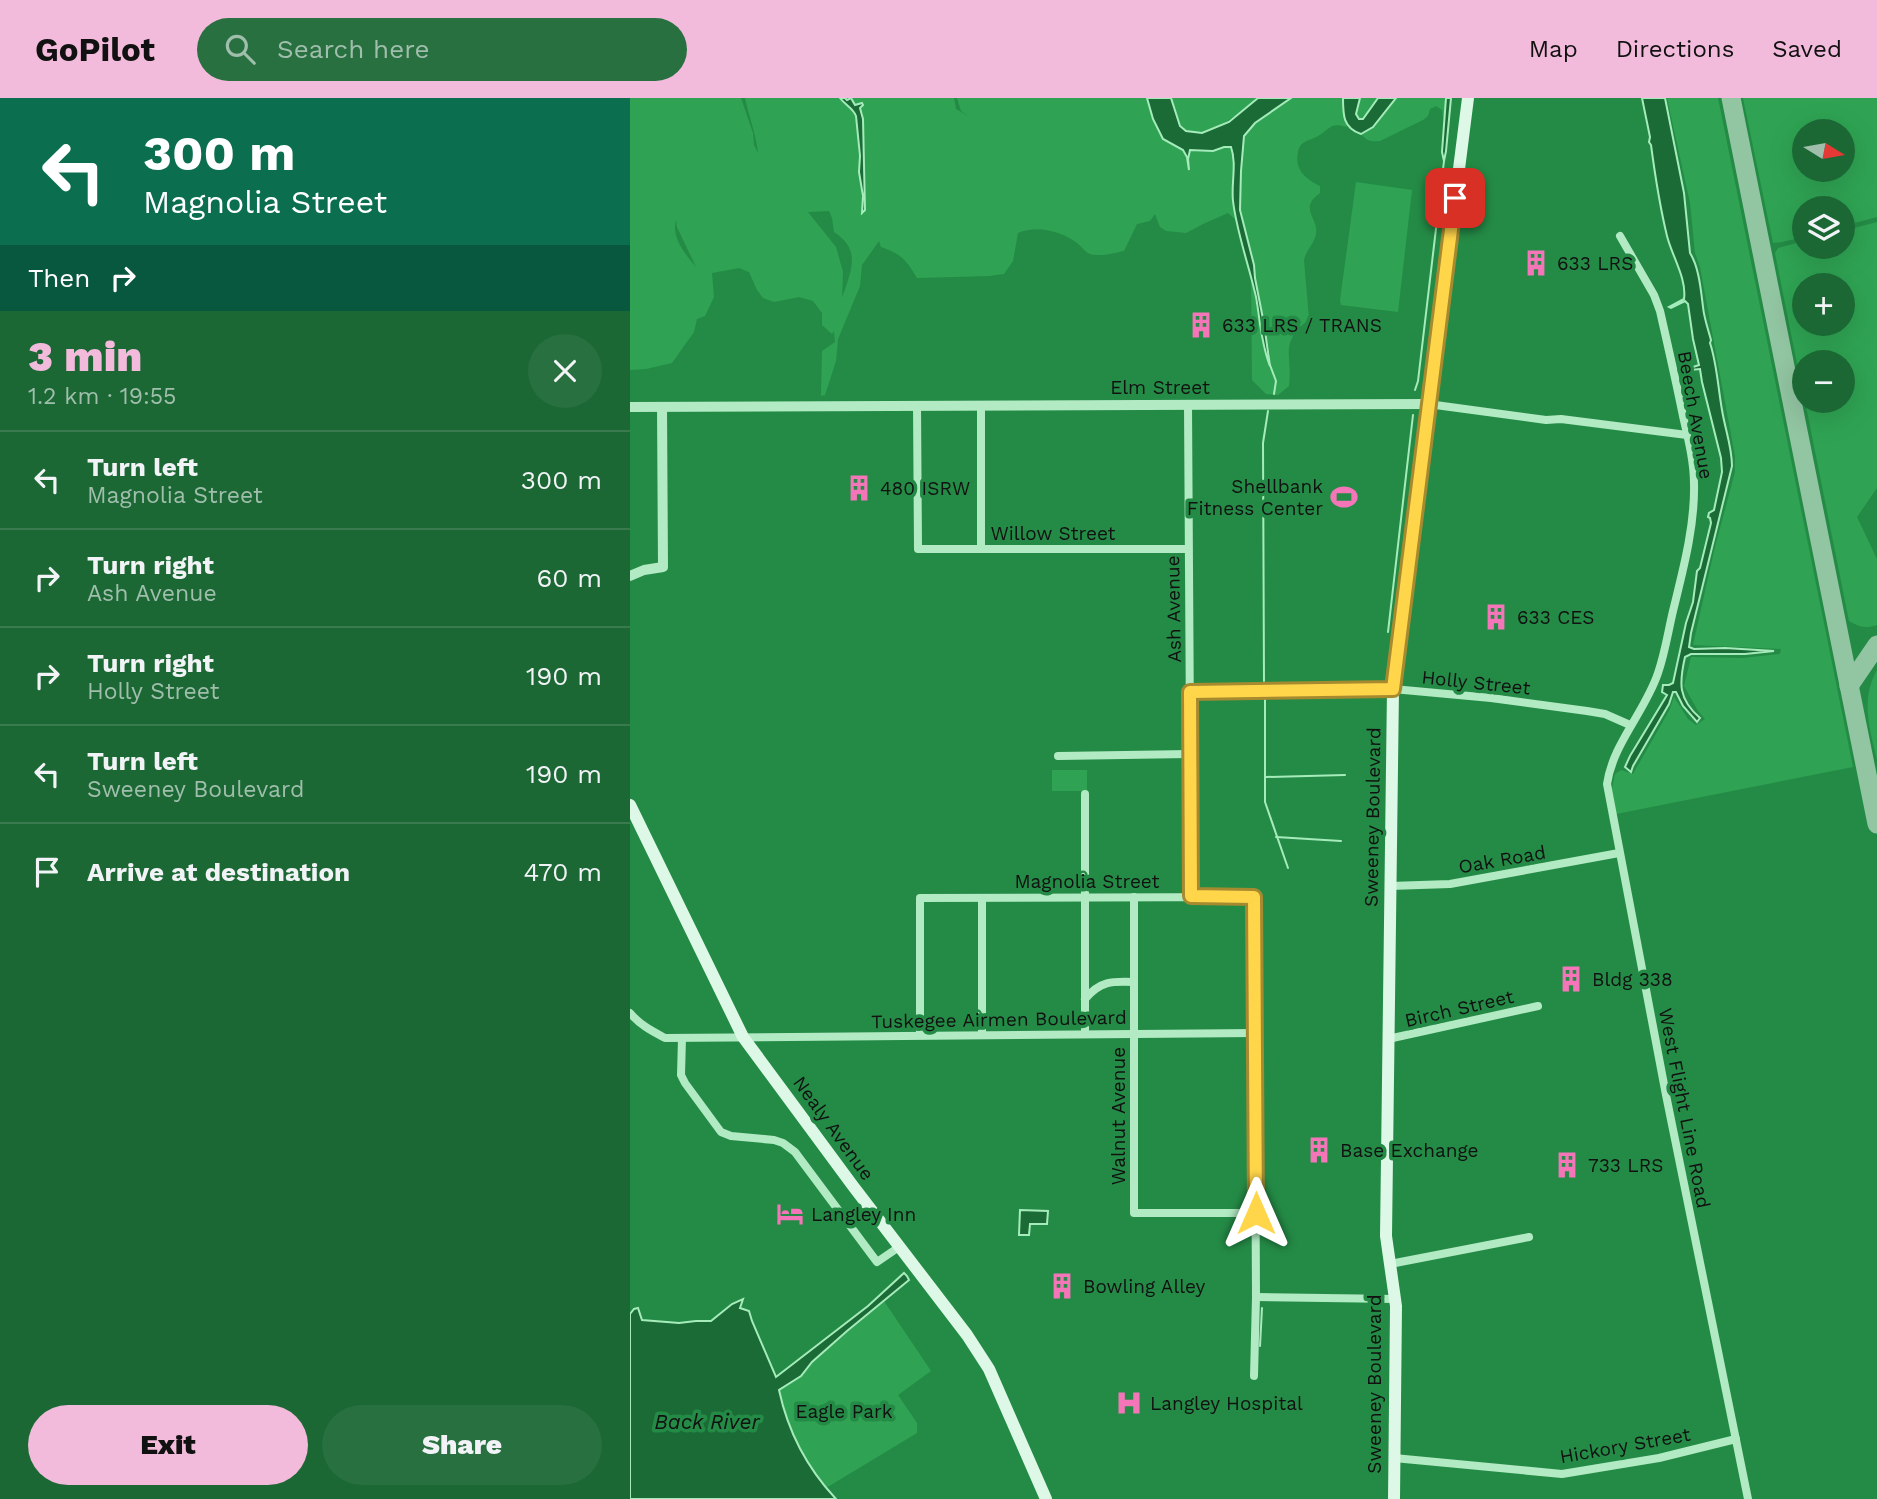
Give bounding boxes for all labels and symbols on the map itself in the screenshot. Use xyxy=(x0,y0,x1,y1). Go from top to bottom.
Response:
north arrow xyxy=(1792,119,1855,182)
pin xyxy=(1425,168,1485,228)
building icon: 633 LRS xyxy=(1521,248,1551,278)
place label: 633 LRS xyxy=(1557,252,1633,275)
building icon: 633 LRS / TRANS xyxy=(1186,310,1216,340)
place label: 633 LRS / TRANS xyxy=(1222,314,1382,337)
street label: Beech Avenue xyxy=(1673,349,1718,481)
street label: Elm Street xyxy=(1110,376,1210,399)
building icon: 480 ISRW xyxy=(844,473,874,503)
place label: Shellbank Fitness Center xyxy=(1187,475,1323,520)
place label: 480 ISRW xyxy=(880,477,970,500)
sports icon: Shellbank Fitness Center xyxy=(1329,482,1359,512)
street label: Willow Street xyxy=(990,522,1116,545)
street label: Ash Avenue xyxy=(1161,555,1186,663)
building icon: 633 CES xyxy=(1481,602,1511,632)
place label: 633 CES xyxy=(1517,606,1595,629)
street label: Holly Street xyxy=(1420,665,1532,700)
street label: Sweeney Boulevard xyxy=(1359,727,1386,907)
street label: Oak Road xyxy=(1457,841,1548,878)
street label: Magnolia Street xyxy=(1015,870,1160,893)
building icon: Bldg 338 xyxy=(1556,964,1586,994)
place label: Bldg 338 xyxy=(1592,968,1673,991)
street label: Birch Street xyxy=(1402,985,1516,1032)
street label: Tuskegee Airmen Boulevard xyxy=(871,1006,1127,1033)
street label: West Flight Line Road xyxy=(1654,1006,1715,1210)
street label: Walnut Avenue xyxy=(1107,1047,1130,1185)
street label: Nealy Avenue xyxy=(788,1072,879,1185)
building icon: Base Exchange xyxy=(1304,1135,1334,1165)
place label: Base Exchange xyxy=(1340,1139,1478,1162)
building icon: 733 LRS xyxy=(1552,1150,1582,1180)
place label: 733 LRS xyxy=(1588,1154,1663,1177)
position arrow xyxy=(1219,1176,1293,1250)
hotel icon: Langley Inn xyxy=(775,1199,805,1229)
place label: Langley Inn xyxy=(811,1203,916,1226)
building icon: Bowling Alley xyxy=(1047,1271,1077,1301)
place label: Bowling Alley xyxy=(1083,1275,1206,1298)
street label: Sweeney Boulevard xyxy=(1363,1294,1386,1474)
hospital icon: Langley Hospital xyxy=(1114,1388,1144,1418)
place label: Langley Hospital xyxy=(1150,1392,1303,1415)
park label: Eagle Park xyxy=(795,1400,893,1423)
water label: Back River xyxy=(654,1409,761,1434)
street label: Hickory Street xyxy=(1558,1423,1692,1468)

